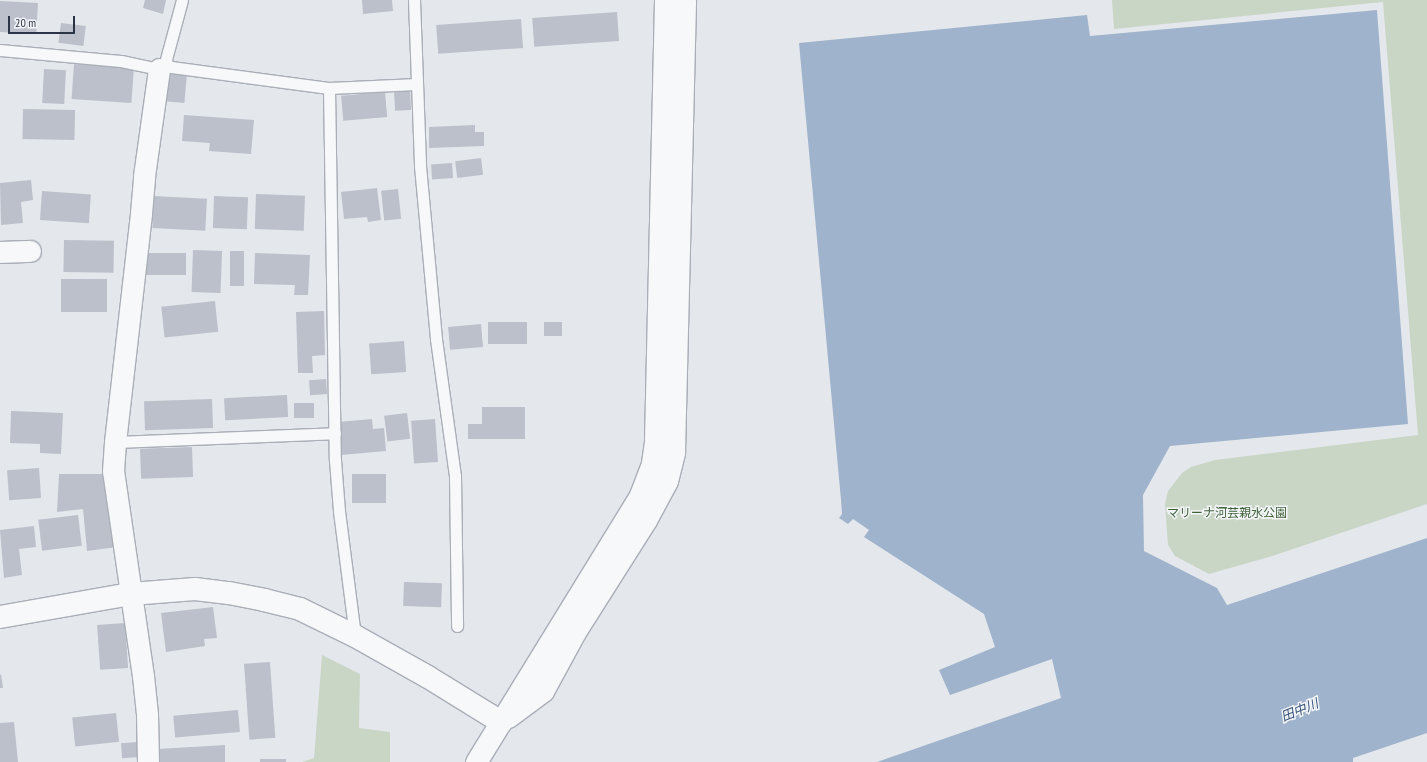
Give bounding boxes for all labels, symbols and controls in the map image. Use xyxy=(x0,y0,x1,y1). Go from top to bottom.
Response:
scale bar xyxy=(10,8,77,34)
text: 20 m xyxy=(15,15,36,30)
park label: マリーナ河芸親水公園 xyxy=(1167,506,1287,520)
water label: 田中川 xyxy=(1279,696,1321,726)

